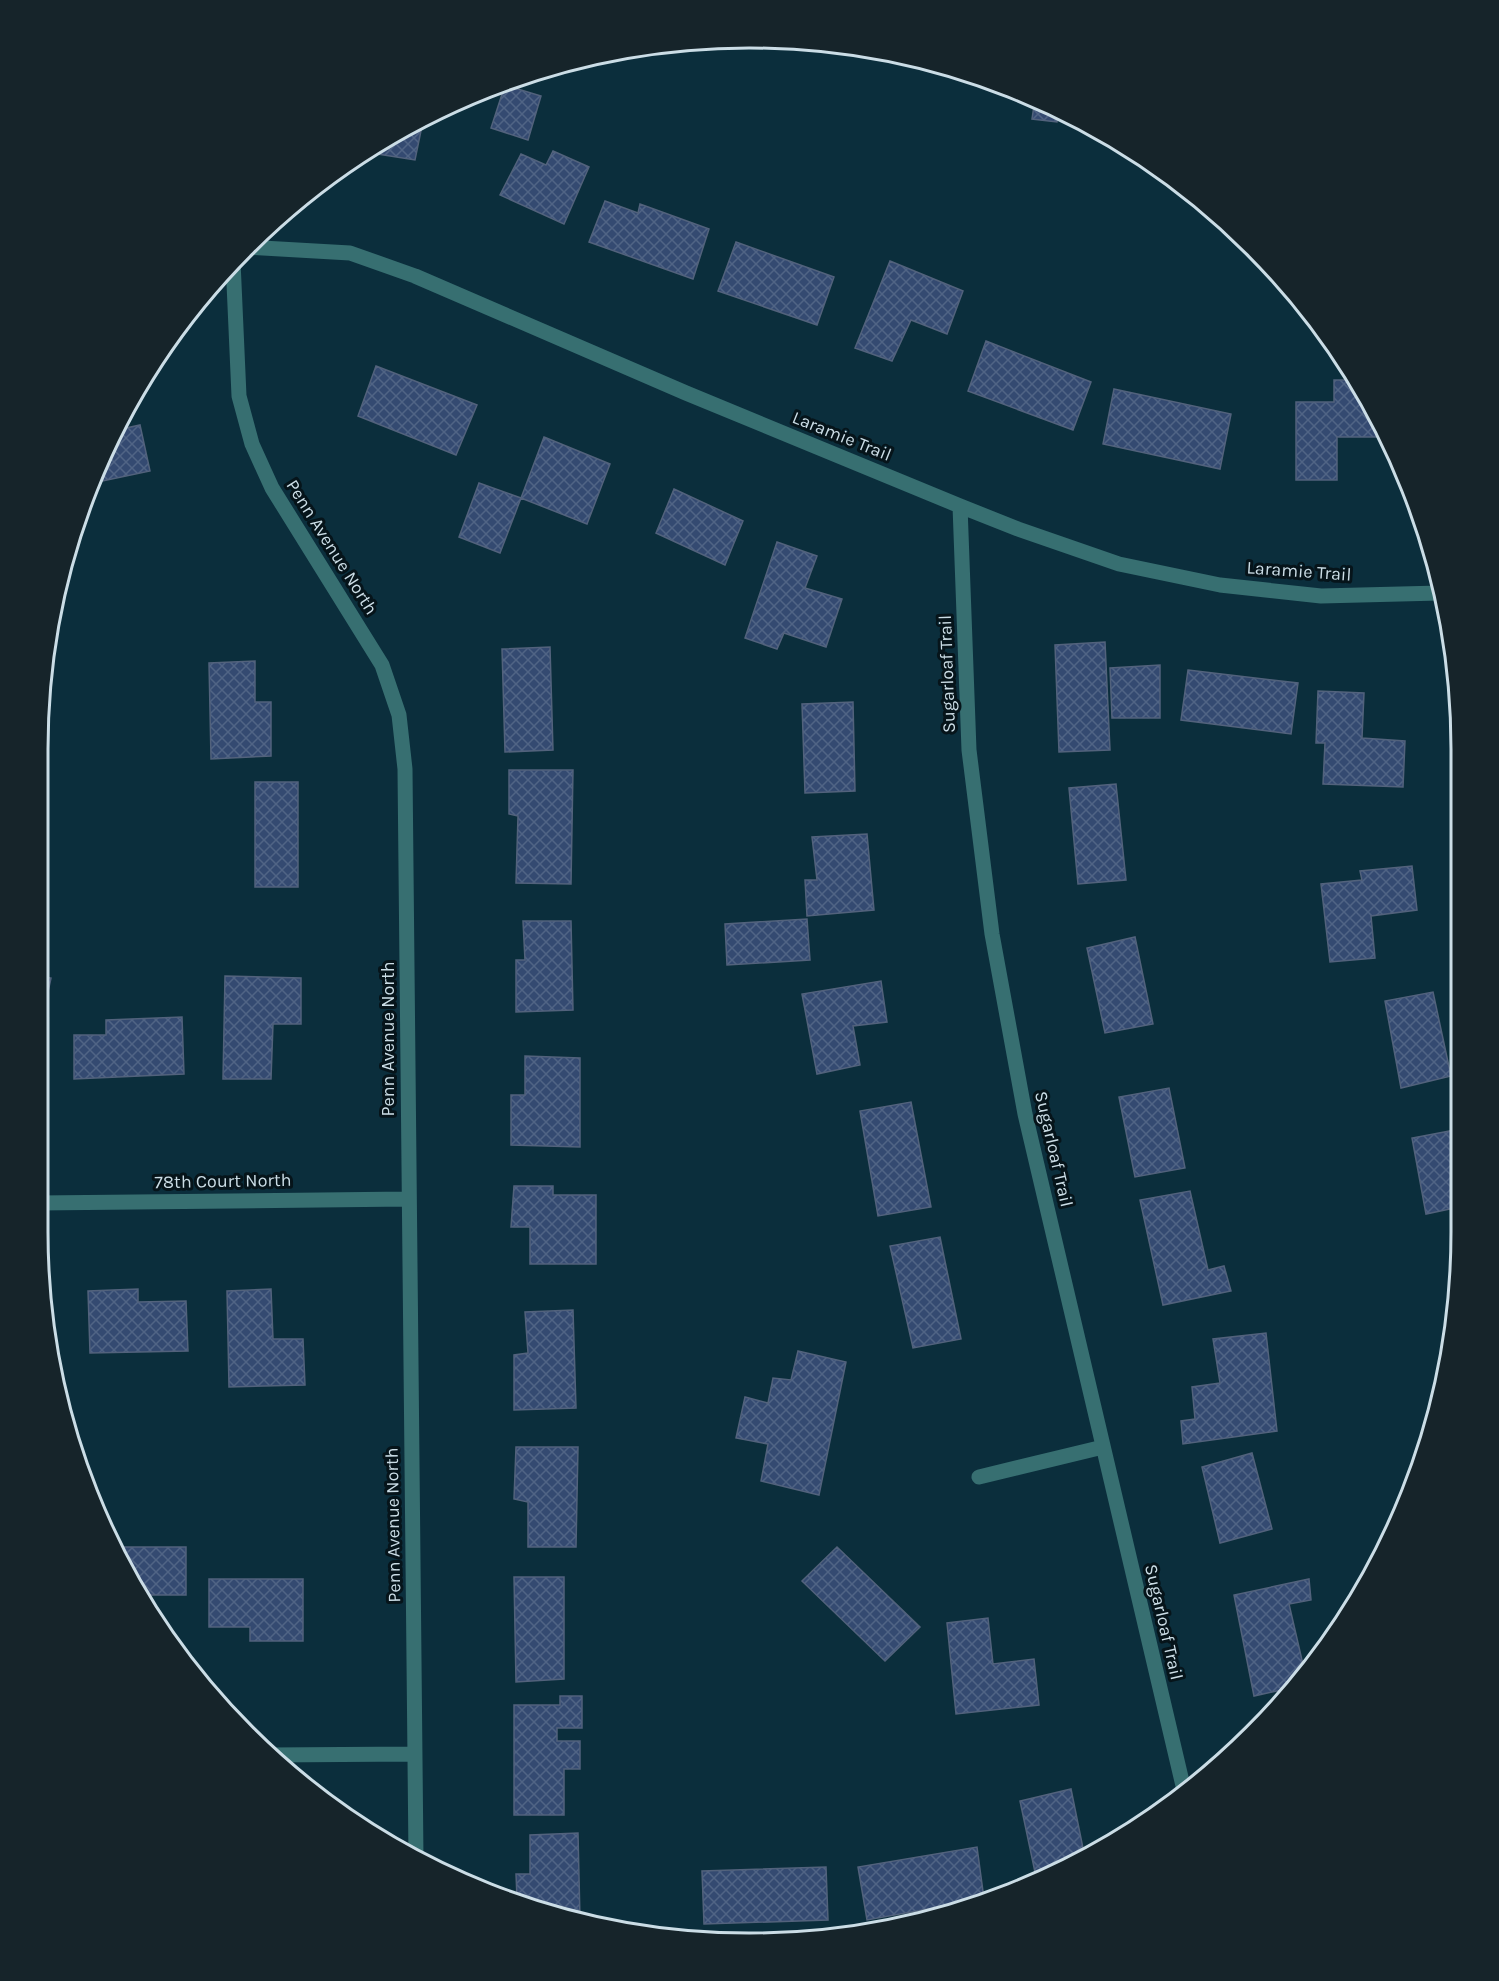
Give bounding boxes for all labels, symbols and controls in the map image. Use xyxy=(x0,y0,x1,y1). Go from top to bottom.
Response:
street label: Laramie Trail xyxy=(789,406,895,466)
street label: Penn Avenue North xyxy=(282,475,382,619)
street label: Laramie Trail xyxy=(1246,556,1352,586)
street label: Sugarloaf Trail xyxy=(934,615,960,733)
street label: Penn Avenue North xyxy=(377,961,399,1117)
street label: Sugarloaf Trail xyxy=(1030,1089,1078,1209)
street label: 78th Court North xyxy=(154,1169,292,1193)
street label: Penn Avenue North xyxy=(381,1447,405,1603)
street label: Sugarloaf Trail xyxy=(1140,1562,1188,1682)

